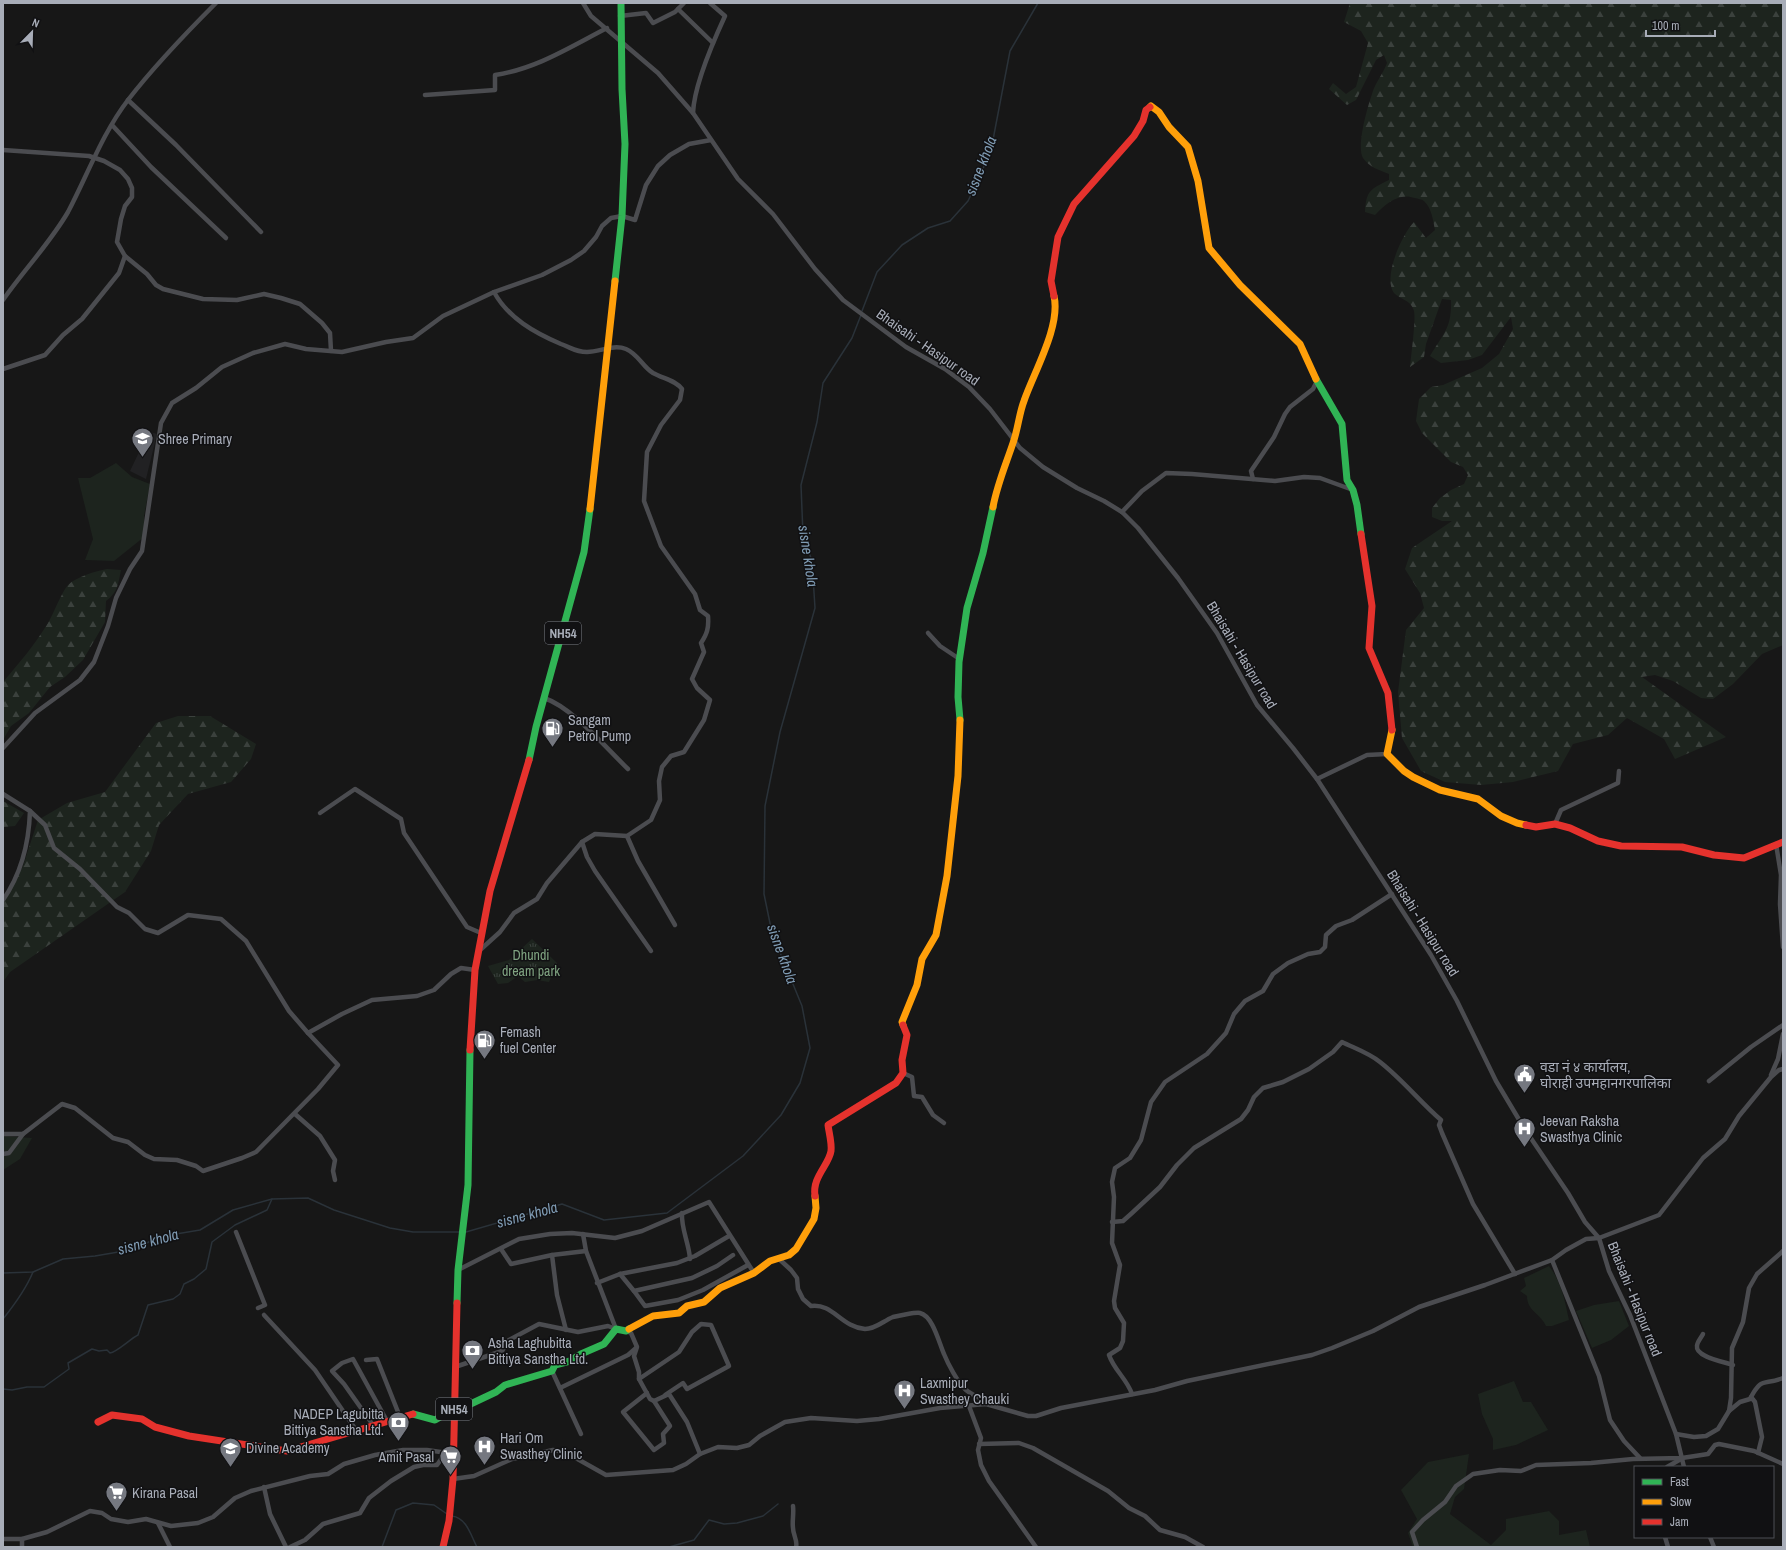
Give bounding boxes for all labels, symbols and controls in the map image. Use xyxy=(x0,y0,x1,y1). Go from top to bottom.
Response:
north arrow xyxy=(12,12,52,52)
scale bar xyxy=(1646,12,1715,38)
text: N xyxy=(30,15,42,31)
text: 100 m xyxy=(1652,18,1679,34)
water label: sisne khola xyxy=(960,133,1002,199)
street label: Bhaisahi - Hasipur road xyxy=(873,305,983,389)
school or university icon: Shree Primary xyxy=(130,426,156,459)
place label: Shree Primary xyxy=(158,430,232,448)
water label: sisne khola xyxy=(793,524,824,588)
street label: Bhaisahi - Hasipur road xyxy=(1203,598,1281,712)
road number: NH54 xyxy=(545,622,581,644)
place label: Sangam Petrol Pump xyxy=(568,711,631,745)
fuel station icon: Sangam Petrol Pump xyxy=(539,715,565,748)
street label: Bhaisahi - Hasipur road xyxy=(1383,867,1463,979)
water label: sisne khola xyxy=(762,921,803,987)
park label: Dhundi dream park xyxy=(502,946,560,980)
place label: Femash fuel Center xyxy=(500,1023,556,1057)
fuel station icon: Femash fuel Center xyxy=(472,1027,498,1060)
place label: वडा नं ४ कार्यालय, घोराही उपमहानगरपालिका xyxy=(1540,1058,1671,1092)
public building icon: वडा नं ४ कार्यालय, घोराही उपमहानगरपालिका xyxy=(1512,1062,1538,1095)
place label: Jeevan Raksha Swasthya Clinic xyxy=(1540,1112,1623,1146)
hospital icon: Jeevan Raksha Swasthya Clinic xyxy=(1511,1116,1537,1149)
water label: sisne khola xyxy=(494,1196,560,1233)
water label: sisne khola xyxy=(115,1223,181,1260)
street label: Bhaisahi - Hasipur road xyxy=(1604,1239,1666,1359)
place label: Asha Laghubitta Bittiya Sanstha Ltd. xyxy=(487,1334,588,1368)
bank icon: Asha Laghubitta Bittiya Sanstha Ltd. xyxy=(460,1338,486,1371)
place label: Laxmipur Swasthey Chauki xyxy=(920,1374,1009,1408)
hospital icon: Laxmipur Swasthey Chauki xyxy=(891,1378,917,1411)
road number: NH54 xyxy=(436,1398,472,1420)
place label: NADEP Lagubitta Bittiya Sanstha Ltd. xyxy=(284,1405,385,1439)
bank icon: NADEP Lagubitta Bittiya Sanstha Ltd. xyxy=(386,1409,412,1442)
place label: Hari Om Swasthey Clinic xyxy=(500,1429,583,1463)
hospital icon: Hari Om Swasthey Clinic xyxy=(472,1433,498,1466)
school or university icon: Divine Academy xyxy=(218,1435,244,1468)
place label: Divine Academy xyxy=(246,1439,330,1457)
supermarket icon: Amit Pasal xyxy=(437,1444,463,1477)
place label: Amit Pasal xyxy=(377,1448,434,1466)
legend xyxy=(1634,1466,1774,1538)
text: Fast xyxy=(1670,1474,1689,1490)
supermarket icon: Kirana Pasal xyxy=(103,1480,129,1513)
place label: Kirana Pasal xyxy=(132,1484,198,1502)
text: Slow xyxy=(1670,1494,1692,1510)
text: Jam xyxy=(1670,1514,1689,1530)

